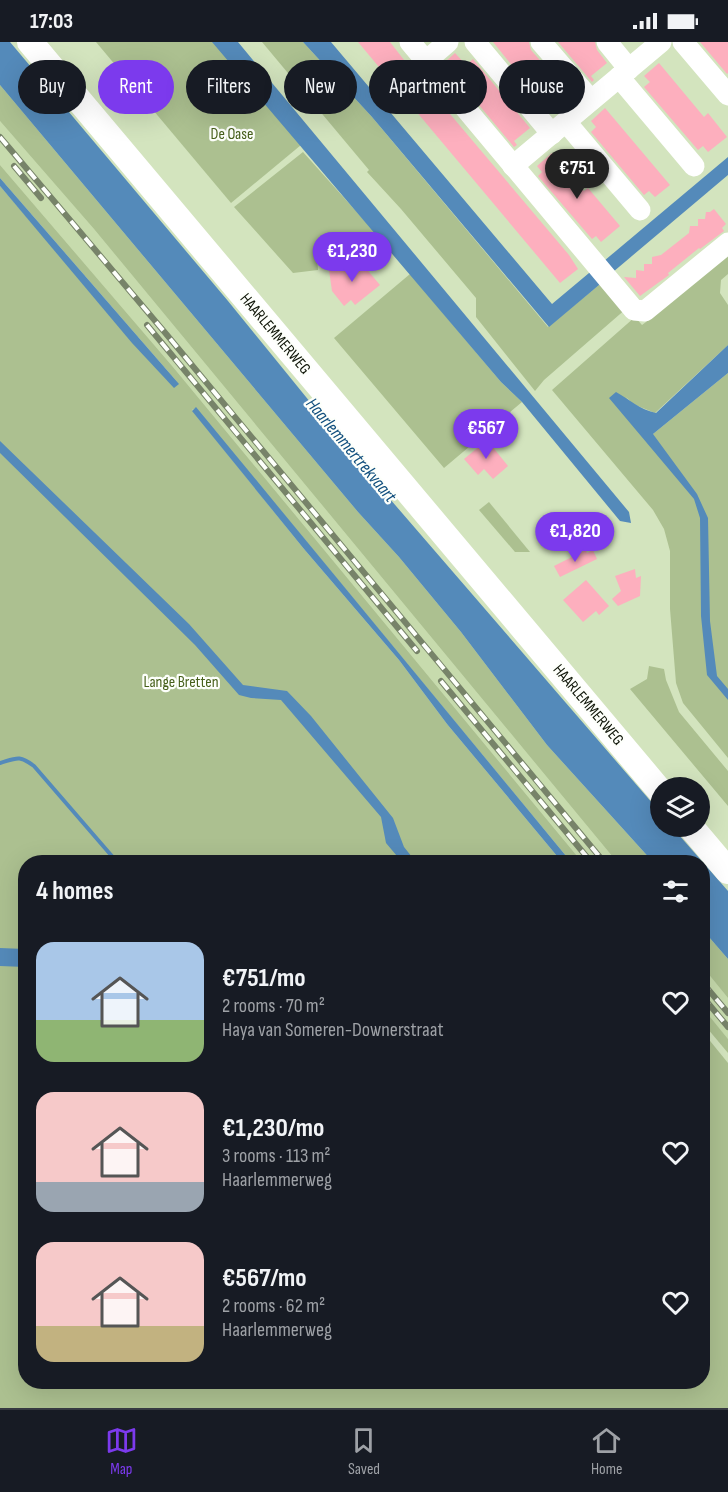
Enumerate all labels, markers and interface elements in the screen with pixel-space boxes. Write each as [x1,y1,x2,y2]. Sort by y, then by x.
text: 17:03 [30,8,73,35]
chip: Buy [18,60,86,114]
chip: Rent [98,60,174,114]
chip: Filters [186,60,272,114]
chip: New [284,60,357,114]
chip: Apartment [369,60,487,114]
chip: House [499,60,585,114]
park label: De Oase [211,125,253,144]
pin: €751 [541,149,613,200]
text: €751 [559,156,595,180]
pin: €1,230 [303,232,401,283]
text: €1,230 [327,239,377,263]
street label: HAARLEMMERWEG [236,290,314,378]
water label: Haarlemmertrekvaart [301,394,401,507]
pin: €567 [450,409,522,460]
text: €567 [467,416,505,440]
pin: €1,820 [526,512,624,563]
text: €1,820 [549,519,601,543]
street label: HAARLEMMERWEG [549,661,627,749]
park label: Lange Bretten [144,673,218,692]
map controls [650,777,710,837]
button: layers [650,777,710,837]
icon: filters [659,875,692,908]
text: 4 homes [36,876,113,907]
text: €751/mo [222,963,306,994]
icon: home [84,966,156,1038]
icon: heart [659,986,692,1019]
text: 2 rooms · 70 m² [222,994,325,1018]
text: Haya van Someren-Downerstraat [222,1018,444,1042]
text: €1,230/mo [222,1113,324,1144]
icon: home [84,1116,156,1188]
icon: heart [659,1136,692,1169]
text: 3 rooms · 113 m² [222,1144,331,1168]
text: Haarlemmerweg [222,1168,332,1192]
text: €567/mo [222,1263,307,1294]
icon: home [84,1266,156,1338]
icon: heart [659,1286,692,1319]
text: 2 rooms · 62 m² [222,1294,325,1318]
text: Haarlemmerweg [222,1318,332,1342]
tab: Map [105,1424,138,1479]
tab: Saved [347,1424,380,1479]
tab: Home [590,1424,623,1479]

